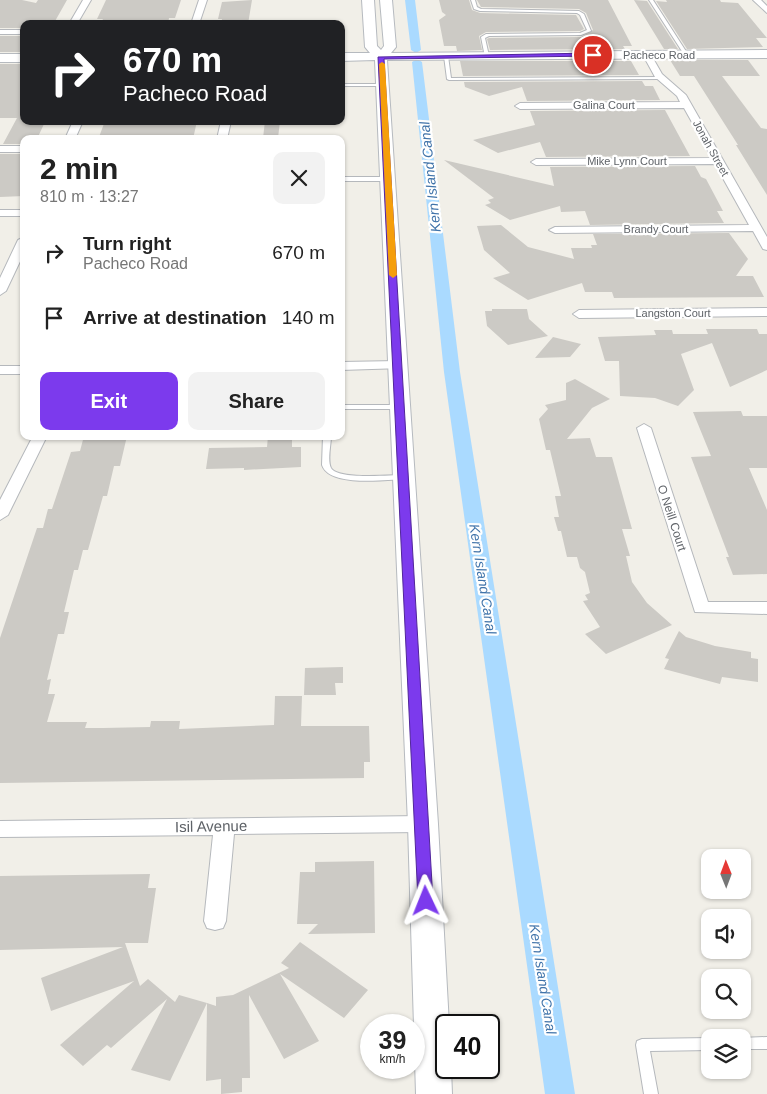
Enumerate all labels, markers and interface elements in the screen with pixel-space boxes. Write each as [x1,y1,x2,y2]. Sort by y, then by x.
pin [572,34,614,76]
icon: right [40,40,105,105]
text: 670 m [123,40,222,79]
icon: arrive [579,41,607,69]
street label: Pacheco Road [623,49,695,61]
text: Pacheco Road [123,81,267,106]
street label: Galina Court [573,99,635,111]
street label: Jonah Street [691,118,731,178]
water label: Kern Island Canal [416,120,444,233]
text: 2 min [40,152,118,185]
button: close [273,152,325,204]
street label: Mike Lynn Court [587,155,667,167]
text: 810 m · 13:27 [40,188,139,205]
street label: Brandy Court [624,223,688,235]
text: Turn right [83,233,171,254]
icon: right [40,239,68,267]
text: 670 m [272,242,325,263]
text: Pacheco Road [83,255,188,272]
icon: arrive [40,304,68,332]
text: Arrive at destination [83,307,267,328]
text: 140 m [282,307,335,328]
street label: Langston Court [635,307,711,319]
button: Exit [40,372,178,430]
button: Share [188,372,325,430]
street label: O Neill Court [655,483,689,553]
water label: Kern Island Canal [466,523,500,636]
street label: Isil Avenue [175,817,247,835]
north arrow [701,849,751,899]
map controls [701,849,751,1079]
position arrow [399,874,451,926]
button: sound [701,909,751,959]
water label: Kern Island Canal [526,923,560,1036]
button: search [701,969,751,1019]
speed limit sign: 40 [435,1014,500,1079]
text: 39 [379,1026,406,1054]
button: layers [701,1029,751,1079]
text: km/h [379,1052,406,1066]

